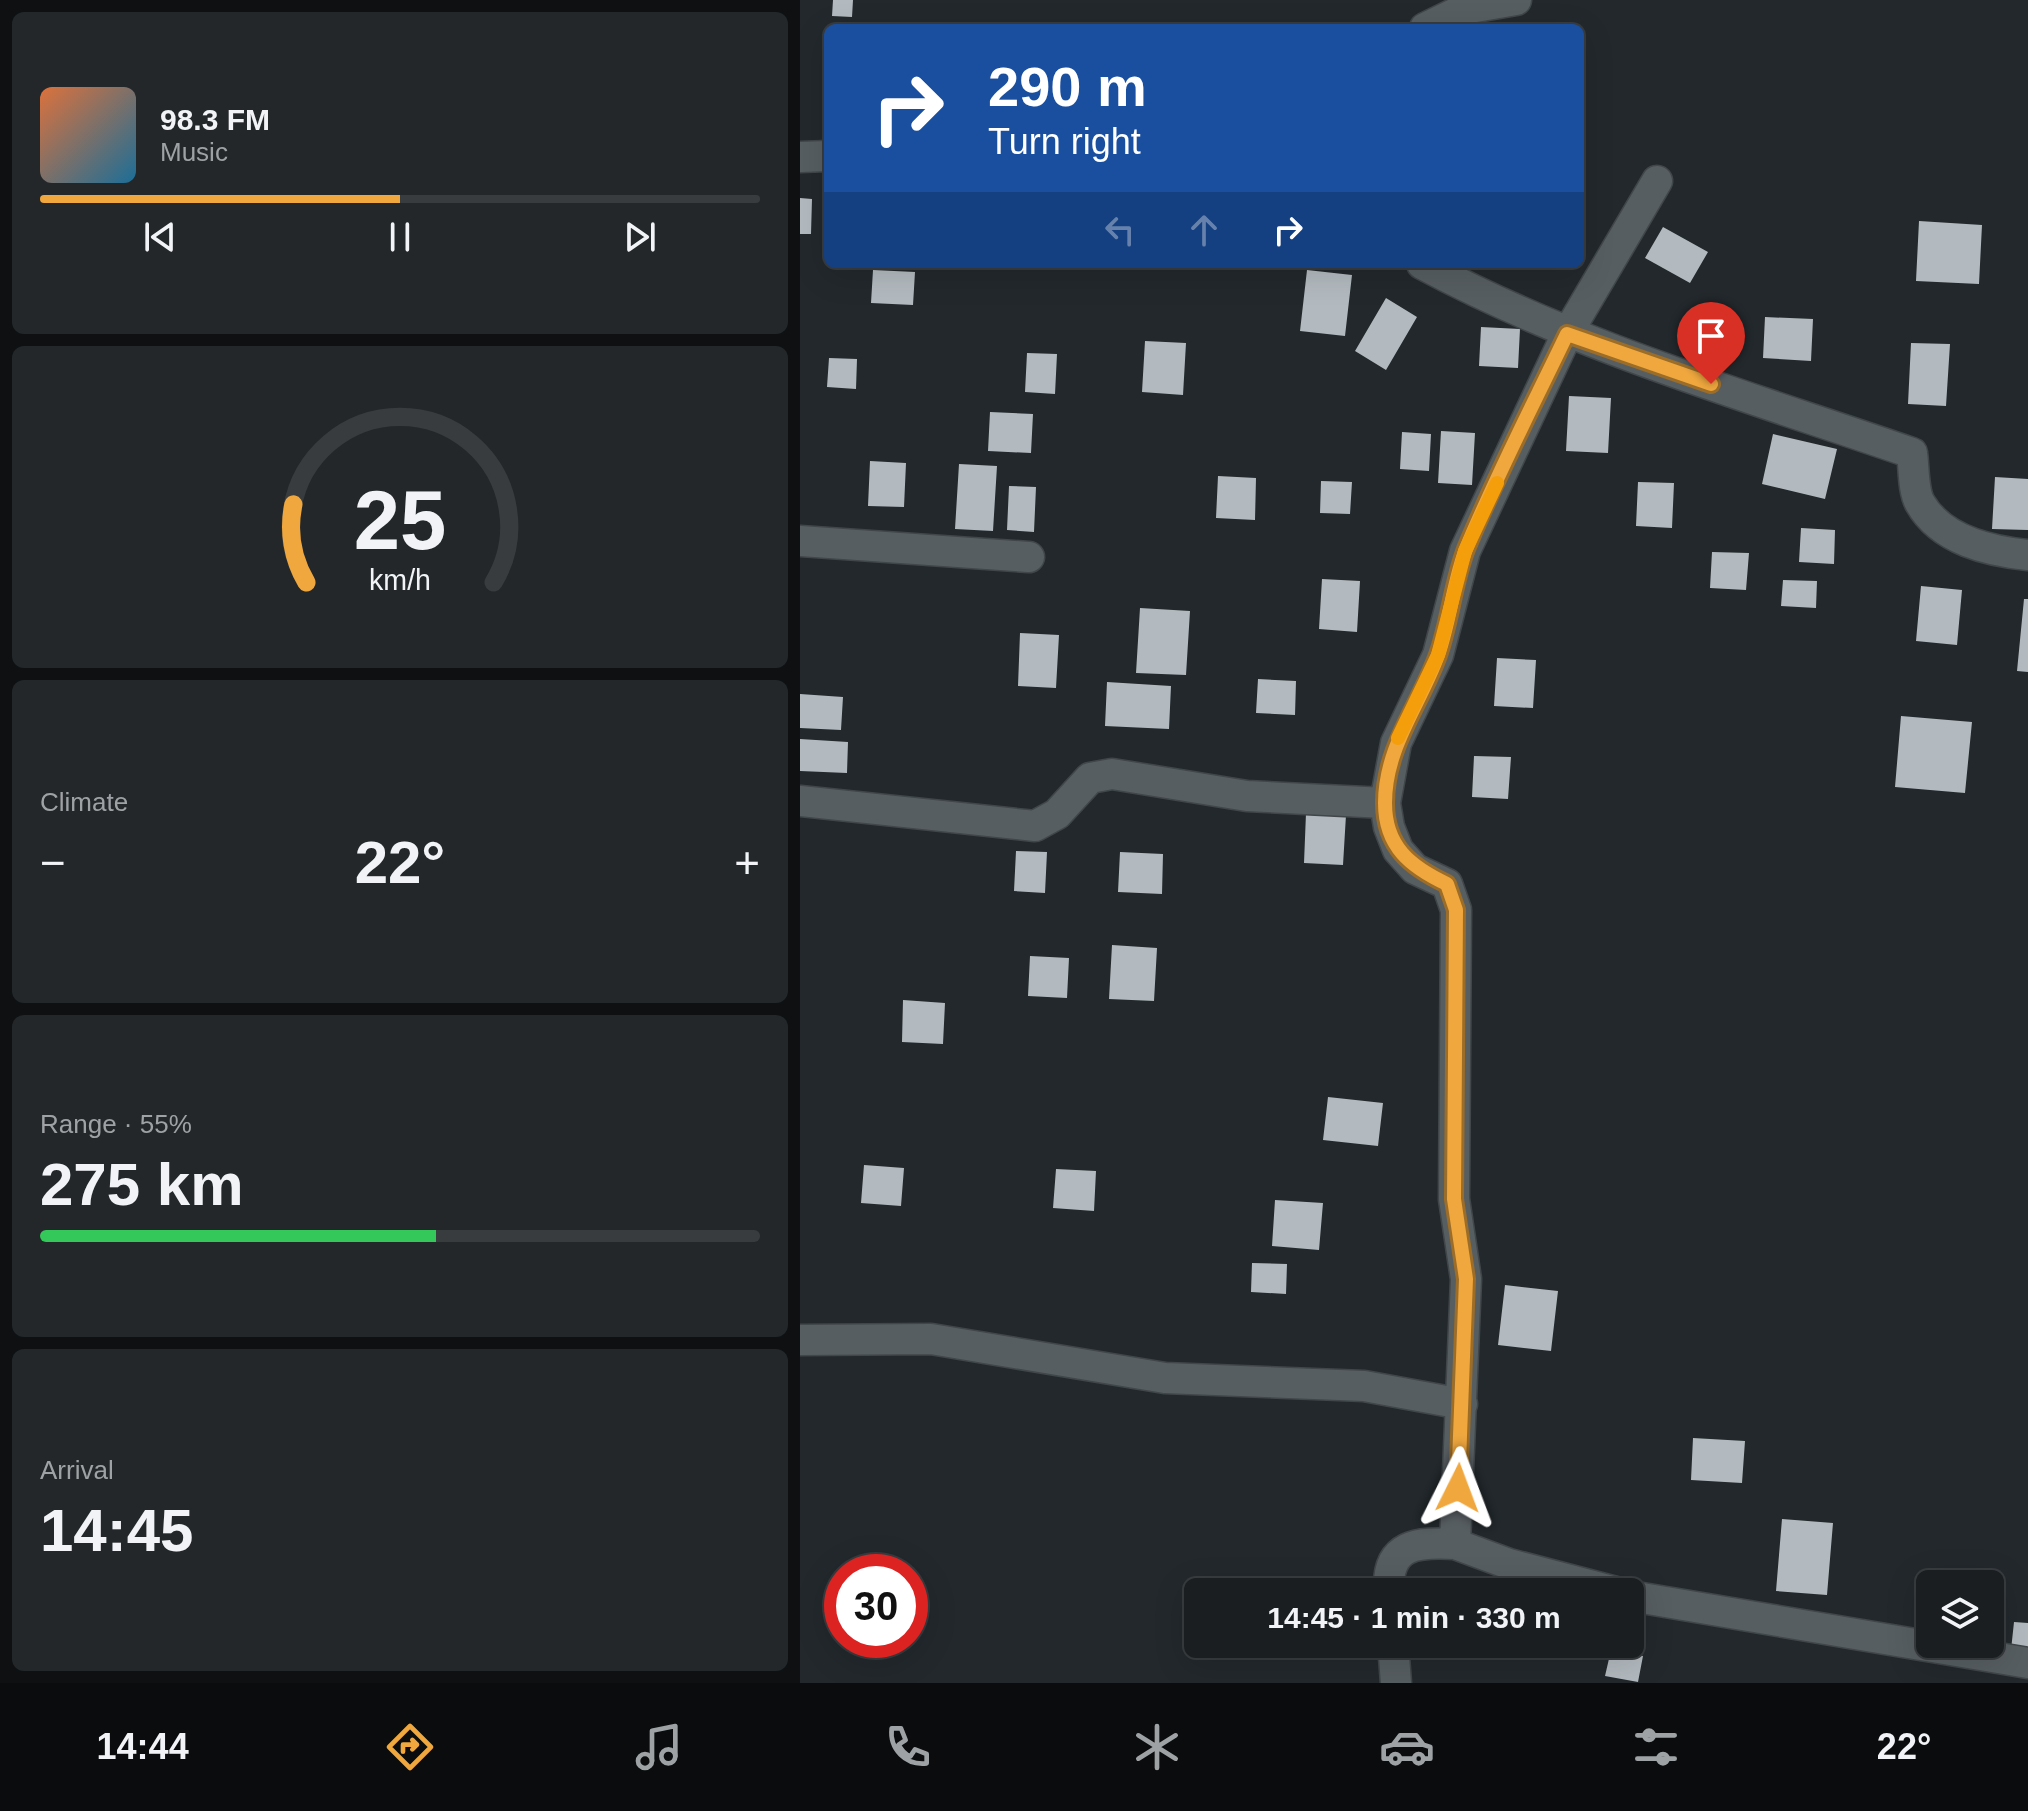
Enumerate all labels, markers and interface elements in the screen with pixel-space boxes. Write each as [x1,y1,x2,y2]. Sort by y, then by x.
text: 290 m [988,55,1147,118]
icon: right [856,56,960,160]
text: 98.3 FM [160,103,270,136]
text: Turn right [988,121,1141,162]
text: Music [160,137,228,167]
icon: left [1098,208,1142,252]
icon: ahead [1182,208,1226,252]
icon: right [1266,208,1310,252]
icon: previous [138,215,182,259]
icon: pause [378,215,422,259]
icon: next [618,215,662,259]
pin [1677,302,1745,384]
icon: arrive [1689,314,1733,358]
text: 25 [354,474,446,567]
text: km/h [369,564,431,596]
text: Climate [40,787,128,817]
text: 22° [355,829,445,896]
text: − [40,838,66,887]
text: + [734,838,760,887]
text: Range · 55% [40,1109,192,1139]
text: 275 km [40,1151,244,1218]
position arrow [1416,1446,1500,1530]
text: Arrival [40,1455,114,1485]
text: 14:45 [40,1497,193,1564]
speed limit sign: 30 [824,1554,928,1658]
map controls [1916,1570,2004,1658]
button: layers [1916,1570,2004,1658]
text: 14:45 · 1 min · 330 m [1267,1601,1561,1634]
icon: directions [382,1719,438,1775]
icon: music [631,1719,687,1775]
icon: phone [880,1719,936,1775]
icon: climate [1129,1719,1185,1775]
icon: car [1379,1719,1435,1775]
icon: filters [1628,1719,1684,1775]
text: 14:44 [97,1726,189,1767]
text: 22° [1877,1726,1931,1767]

